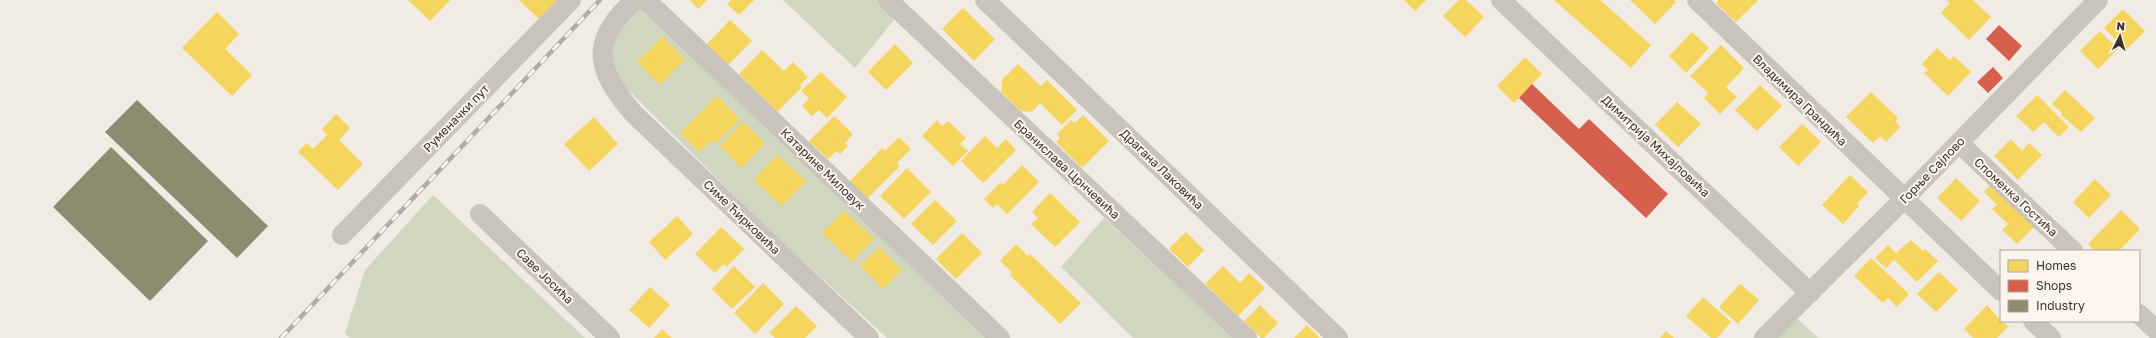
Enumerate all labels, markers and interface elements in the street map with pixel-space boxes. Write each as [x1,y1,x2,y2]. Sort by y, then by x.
north arrow [2100,16,2140,56]
text: N [2116,19,2126,32]
street label: Владимира Грандића [1750,51,1850,149]
street label: Руменачки пут [420,81,492,155]
street label: Димитрија Михајловића [1599,92,1713,200]
street label: Бранислава Црнчевића [1011,116,1123,222]
street label: Катарине Миловук [778,125,868,213]
street label: Драгана Лаковића [1117,126,1207,212]
street label: Горње Сајлово [1896,134,1968,206]
street label: Споменка Гостића [1971,154,2061,240]
street label: Симе Ћирковића [700,177,784,257]
street label: Саве Јосића [513,245,577,307]
legend [2000,250,2140,322]
text: Homes [2036,258,2076,273]
text: Shops [2036,278,2072,293]
text: Industry [2036,298,2085,313]

